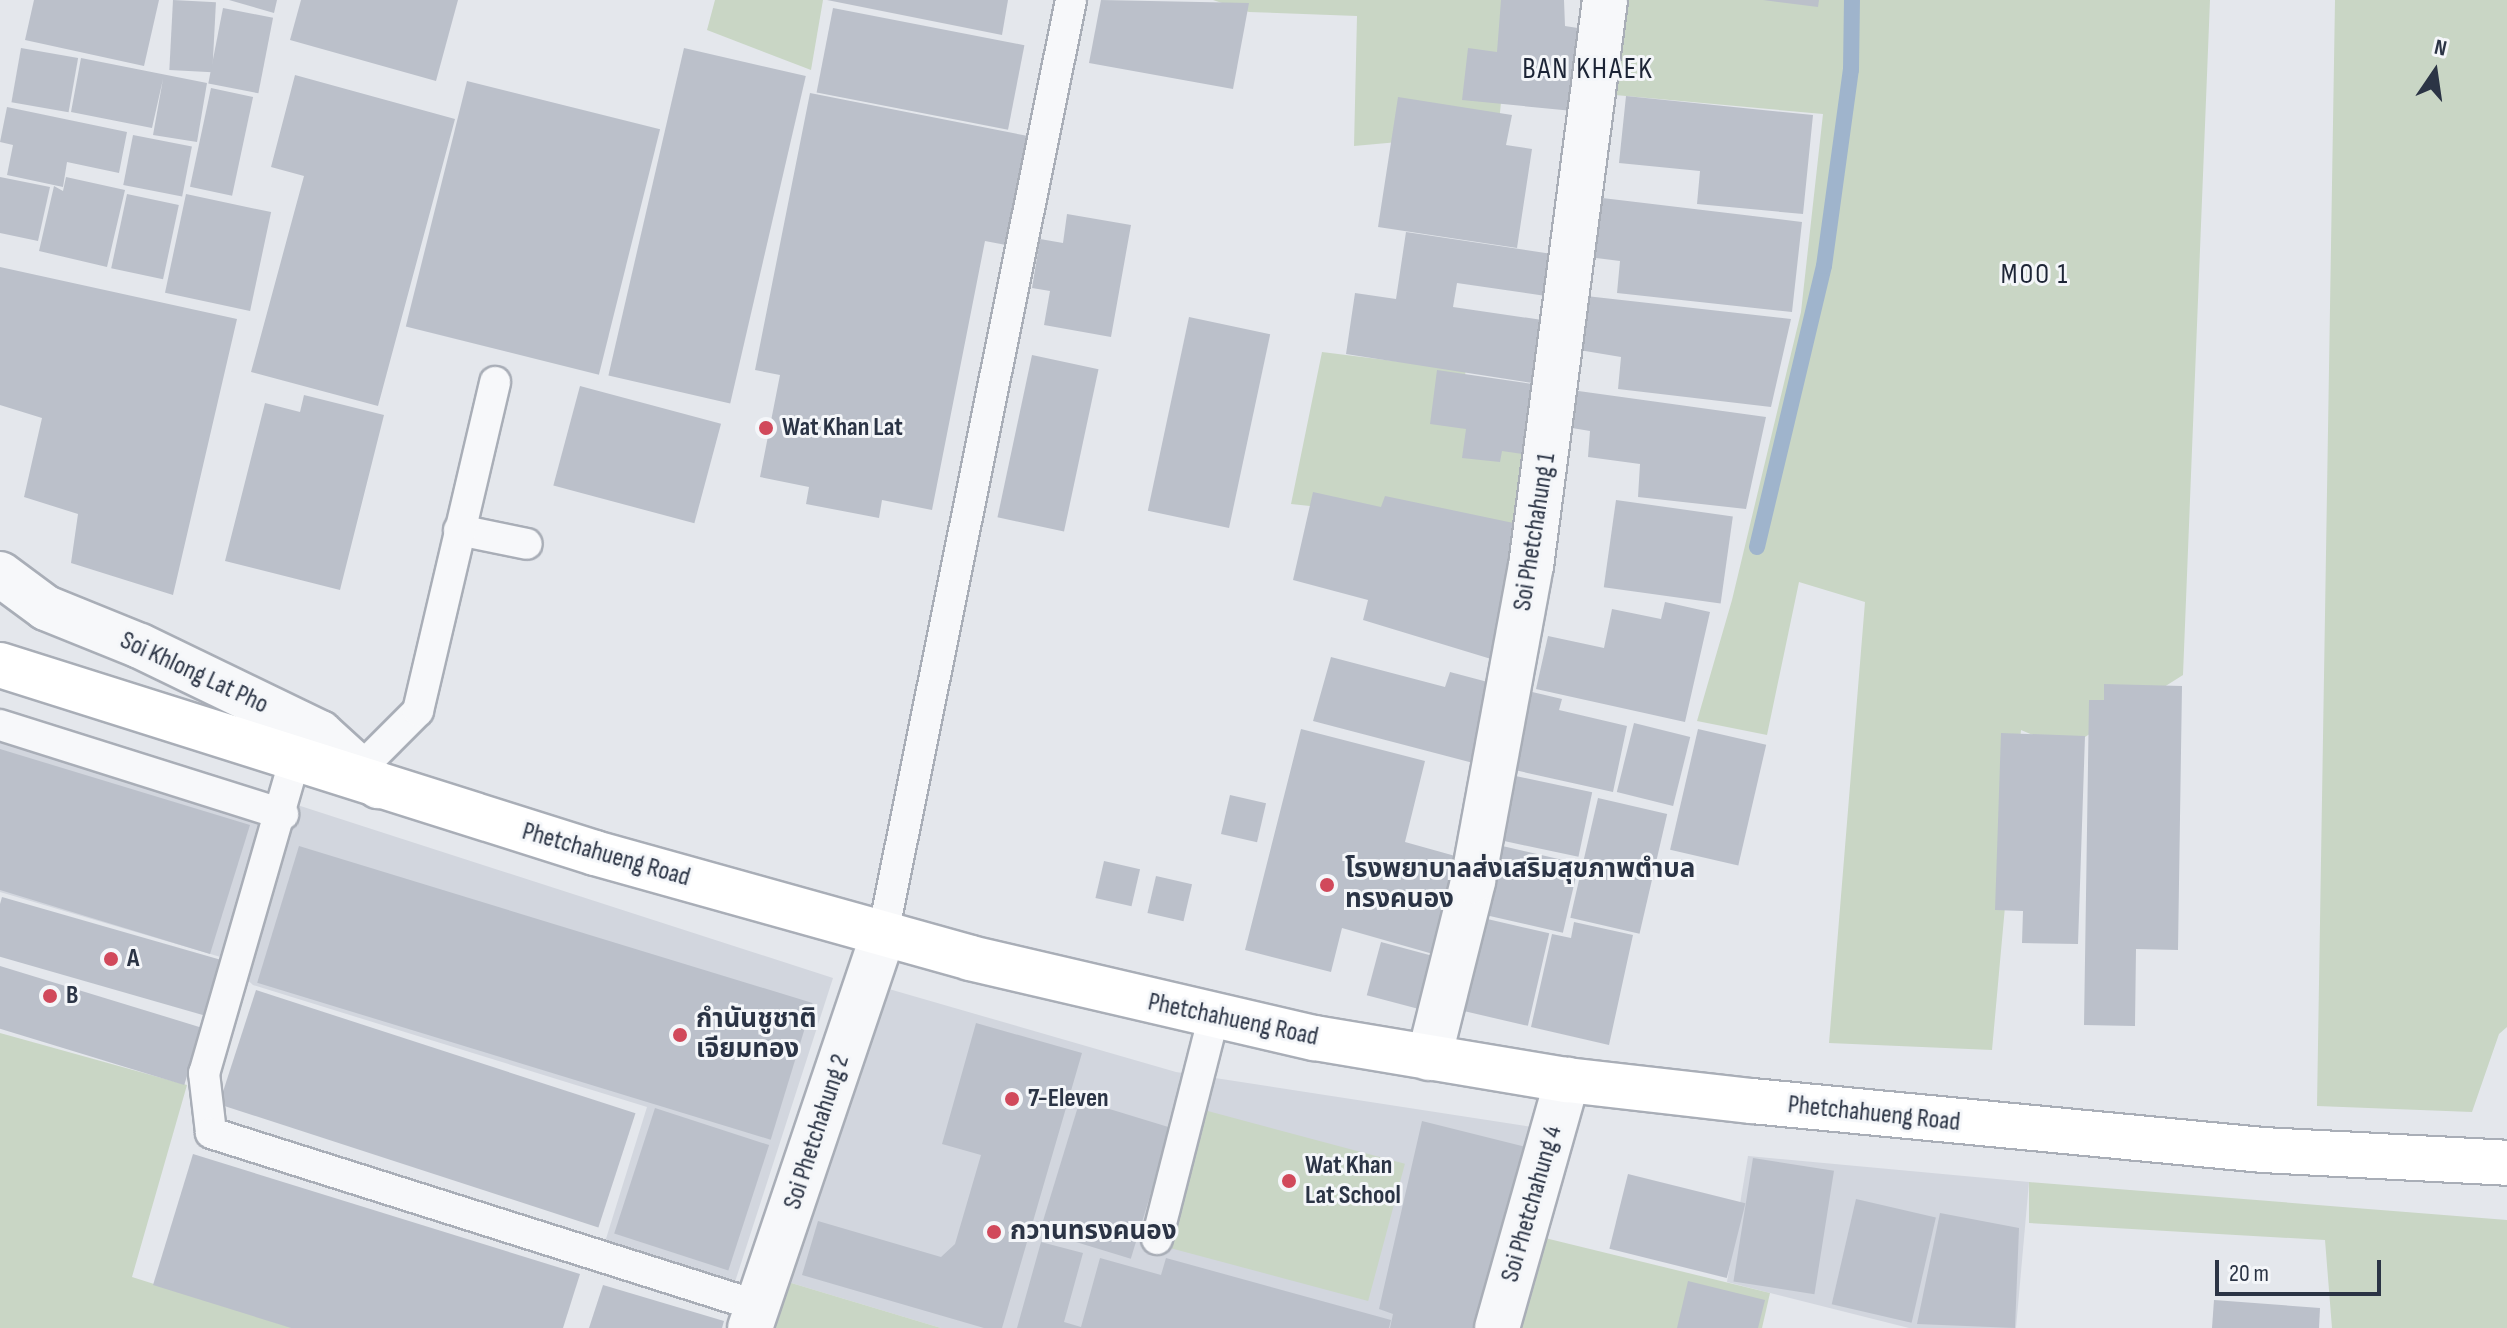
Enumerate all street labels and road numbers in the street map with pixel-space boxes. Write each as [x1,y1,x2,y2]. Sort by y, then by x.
street label: Soi Phetchahung 1 [1507,451,1563,613]
street label: Soi Khlong Lat Pho [115,625,273,721]
street label: Phetchahueng Road [518,816,694,894]
street label: Phetchahueng Road [1145,987,1321,1053]
street label: Soi Phetchahung 2 [777,1051,857,1213]
street label: Phetchahueng Road [1786,1089,1962,1139]
street label: Soi Phetchahung 4 [1495,1122,1569,1286]

